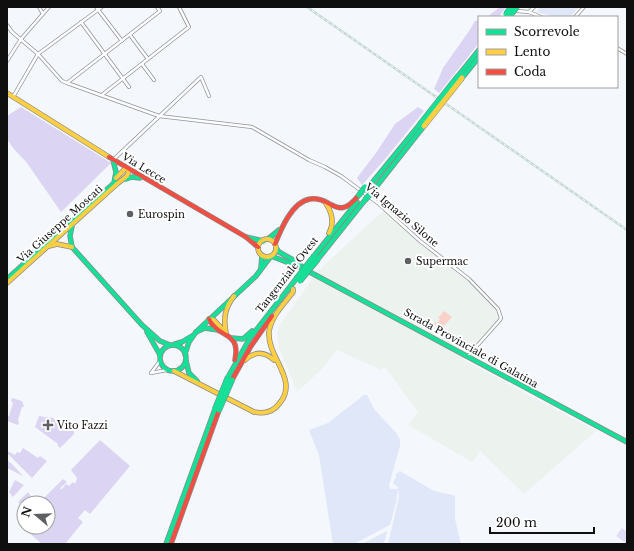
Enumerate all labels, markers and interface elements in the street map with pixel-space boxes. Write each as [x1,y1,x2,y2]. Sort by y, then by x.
legend [478,16,618,88]
text: Scorrevole [514,24,580,39]
text: Lento [514,44,550,59]
text: Coda [514,64,547,79]
street label: Via Lecce [119,149,169,186]
street label: Via Ignazio Silone [362,180,442,250]
street label: Via Giuseppe Moscati [14,182,106,266]
place label: Eurospin [138,208,185,221]
marker: Eurospin [125,209,135,219]
street label: Tangenziale Ovest [253,234,321,316]
place label: Supermac [416,255,469,268]
marker: Supermac [403,256,413,266]
street label: Strada Provinciale di Galatina [402,306,541,391]
marker: Vito Fazzi [42,419,54,431]
place label: Vito Fazzi [56,419,108,432]
north arrow [16,495,56,535]
text: N [18,504,35,519]
scale bar [490,509,594,535]
text: 200 m [496,515,537,530]

